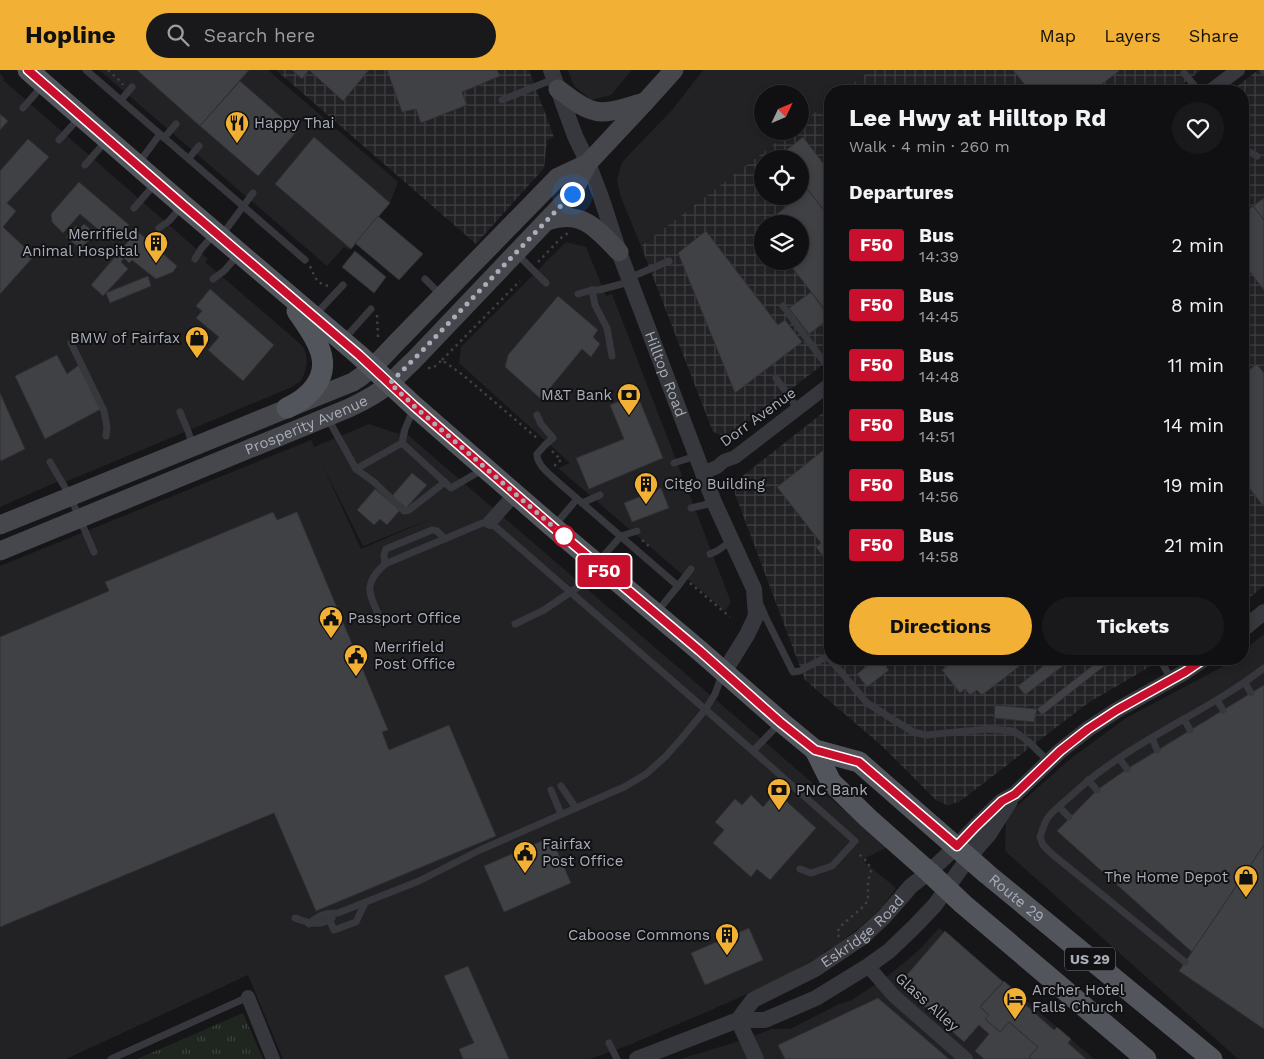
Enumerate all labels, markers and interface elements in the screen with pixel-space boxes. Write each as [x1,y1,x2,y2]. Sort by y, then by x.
search box [146,13,496,58]
text: Hopline [25,21,116,49]
icon: search [164,21,192,49]
text: Search here [204,24,315,47]
text: Map [1039,25,1076,46]
text: Layers [1104,25,1161,46]
text: Share [1189,25,1239,46]
north arrow [754,85,809,140]
map controls [754,85,809,270]
button: heart [1172,102,1224,154]
text: Lee Hwy at Hilltop Rd [849,104,1106,132]
restaurant icon: Happy Thai [224,110,250,144]
place label: Happy Thai [254,114,335,132]
text: Walk · 4 min · 260 m [849,137,1010,156]
button: locate [754,150,809,205]
text: Departures [849,181,954,204]
your location [560,182,585,207]
button: layers [754,215,809,270]
text: Bus [919,224,954,247]
place label: Merrifield Animal Hospital [22,225,138,260]
building icon: Merrifield Animal Hospital [143,230,169,264]
text: F50 [860,234,893,255]
text: 2 min [1172,234,1224,257]
text: 14:39 [919,247,959,266]
text: Bus [919,284,954,307]
text: F50 [860,294,893,315]
text: 8 min [1171,294,1224,317]
text: 14:45 [919,307,959,326]
shop icon: BMW of Fairfax [184,325,210,359]
place label: BMW of Fairfax [70,329,180,347]
street label: Hilltop Road [641,329,690,419]
text: Bus [919,344,954,367]
text: F50 [860,354,893,375]
text: 11 min [1168,354,1224,377]
text: 14:48 [919,367,959,386]
bank icon: M&T Bank [616,382,642,416]
street label: Dorr Avenue [717,383,799,451]
place label: M&T Bank [541,386,612,404]
street label: Prosperity Avenue [242,391,371,459]
text: Bus [919,404,954,427]
text: F50 [860,414,893,435]
text: 14 min [1164,414,1224,437]
text: 14:51 [919,427,955,446]
text: Bus [919,464,954,487]
building icon: Citgo Building [633,471,659,505]
text: F50 [860,474,893,495]
text: 19 min [1163,474,1224,497]
place label: Citgo Building [664,475,765,493]
text: 14:56 [919,487,959,506]
text: Bus [919,524,954,547]
unlabelled marker [553,525,575,547]
text: F50 [860,534,893,555]
text: 21 min [1164,534,1224,557]
text: 14:58 [919,547,959,566]
line badge: F50 [575,555,633,587]
text: F50 [587,560,621,581]
button: Directions [849,597,1032,655]
button: Tickets [1042,597,1224,655]
public building icon: Passport Office [318,605,344,639]
place label: Passport Office [348,609,461,627]
place label: Merrifield Post Office [374,638,455,673]
public building icon: Merrifield Post Office [343,643,369,677]
bank icon: PNC Bank [766,777,792,811]
place label: PNC Bank [796,781,868,799]
place label: Fairfax Post Office [542,835,623,870]
public building icon: Fairfax Post Office [512,840,538,874]
shop icon: The Home Depot [1233,864,1259,898]
place label: The Home Depot [1104,868,1229,886]
street label: Route 29 [985,870,1048,926]
street label: Eskridge Road [817,891,908,972]
building icon: Caboose Commons [714,922,740,956]
place label: Caboose Commons [568,926,710,944]
road number: US 29 [1065,948,1115,971]
street label: Glass Alley [891,969,963,1035]
place label: Archer Hotel Falls Church [1032,981,1125,1016]
hotel icon: Archer Hotel Falls Church [1002,986,1028,1020]

